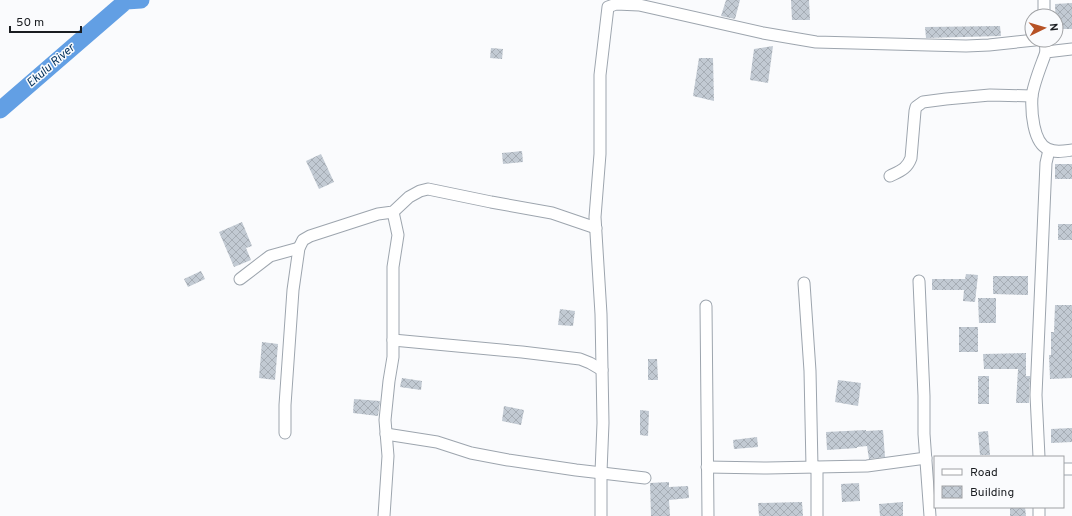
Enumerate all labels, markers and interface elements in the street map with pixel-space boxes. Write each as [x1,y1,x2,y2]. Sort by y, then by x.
scale bar [10,8,81,34]
north arrow [1024,8,1064,48]
text: 50 m [16,15,44,31]
text: N [1046,23,1060,32]
water label: Ekulu River [24,40,80,91]
legend [934,456,1064,508]
text: Road [970,465,998,481]
text: Building [970,485,1014,501]

